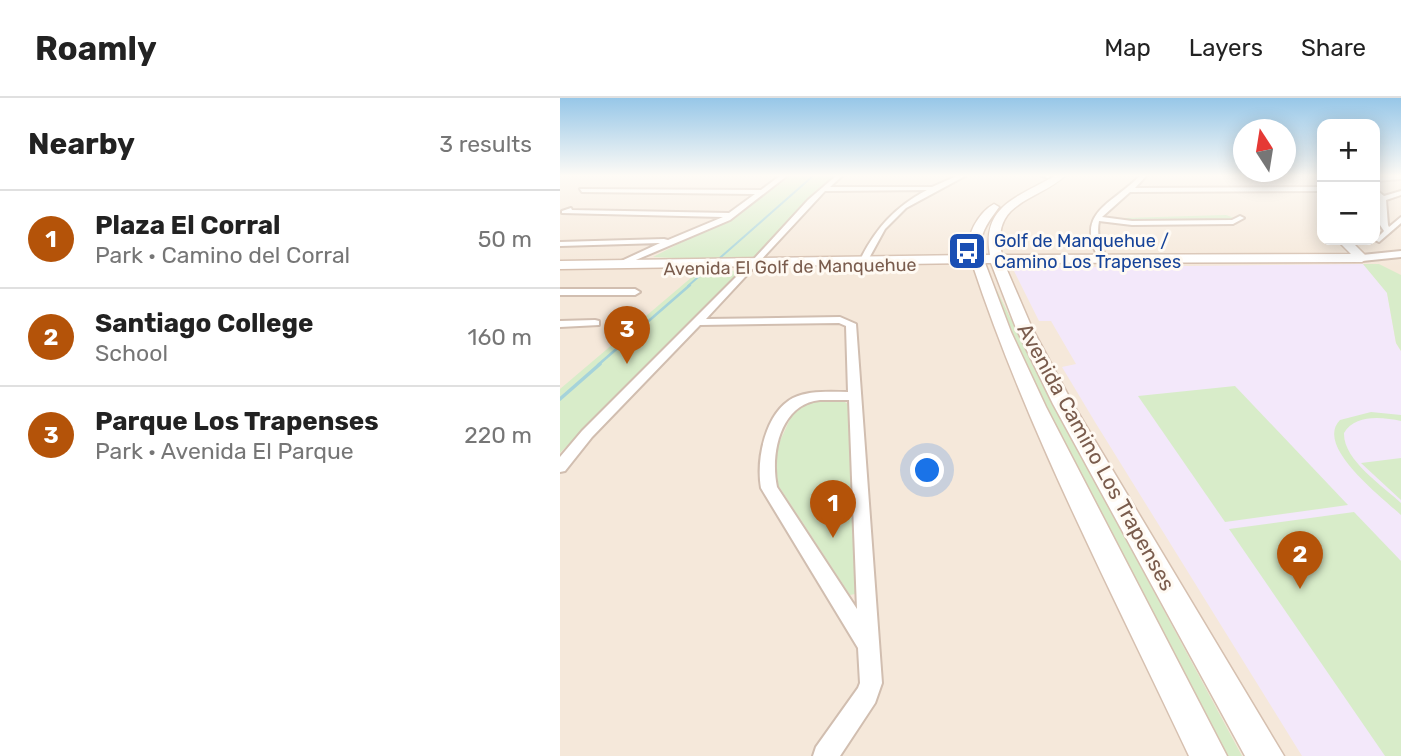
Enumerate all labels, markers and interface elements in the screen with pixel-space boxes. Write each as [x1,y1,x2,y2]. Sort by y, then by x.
text: Roamly [35,29,157,68]
text: Map [1104,34,1151,62]
text: Layers [1189,34,1263,62]
text: Share [1301,34,1366,62]
north arrow [1233,119,1296,182]
map controls [1317,119,1380,245]
button: + [1317,119,1380,182]
text: Nearby [28,126,135,162]
text: 3 results [439,130,532,158]
button: − [1317,182,1380,245]
text: Plaza El Corral [95,210,281,241]
text: 1 [45,225,57,253]
text: 50 m [478,225,532,253]
bus stop icon: Golf de Manquehue / Camino Los Trapenses [946,230,988,272]
place label: Golf de Manquehue / Camino Los Trapenses [994,230,1181,273]
text: Park · Camino del Corral [95,241,350,269]
street label: Avenida El Golf de Manquehue [663,254,917,280]
pin: 3 [604,306,650,364]
text: Santiago College [95,308,313,339]
street label: Avenida Camino Los Trapenses [1012,319,1181,595]
text: 2 [44,323,58,351]
text: 160 m [468,323,532,351]
text: School [95,339,168,367]
text: Parque Los Trapenses [95,406,379,437]
text: 3 [43,421,59,449]
text: 220 m [464,421,532,449]
text: Park · Avenida El Parque [95,437,354,465]
your location [910,453,944,487]
pin: 1 [810,480,856,538]
pin: 2 [1277,531,1323,589]

